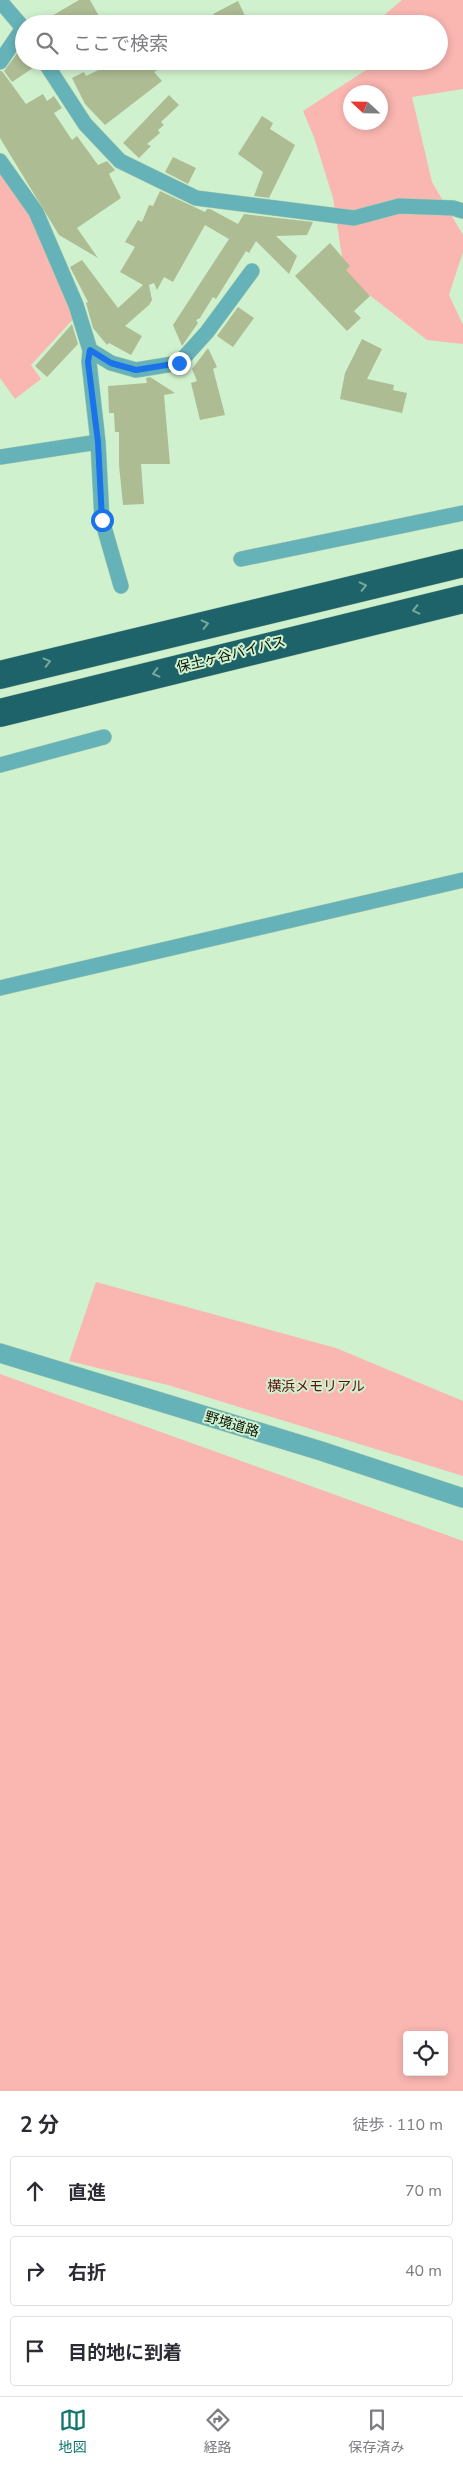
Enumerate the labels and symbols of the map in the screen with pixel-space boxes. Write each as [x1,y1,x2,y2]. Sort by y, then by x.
north arrow [343,85,388,130]
route end [168,352,191,375]
route start [91,509,114,532]
one-way arrow [359,581,368,592]
one-way arrow [411,604,420,615]
one-way arrow [201,619,210,630]
street label: 保土ヶ谷バイパス [175,632,288,677]
one-way arrow [43,657,51,668]
one-way arrow [151,667,160,678]
park label: 横浜メモリアル [267,1377,365,1396]
street label: 野境道路 [202,1407,261,1442]

